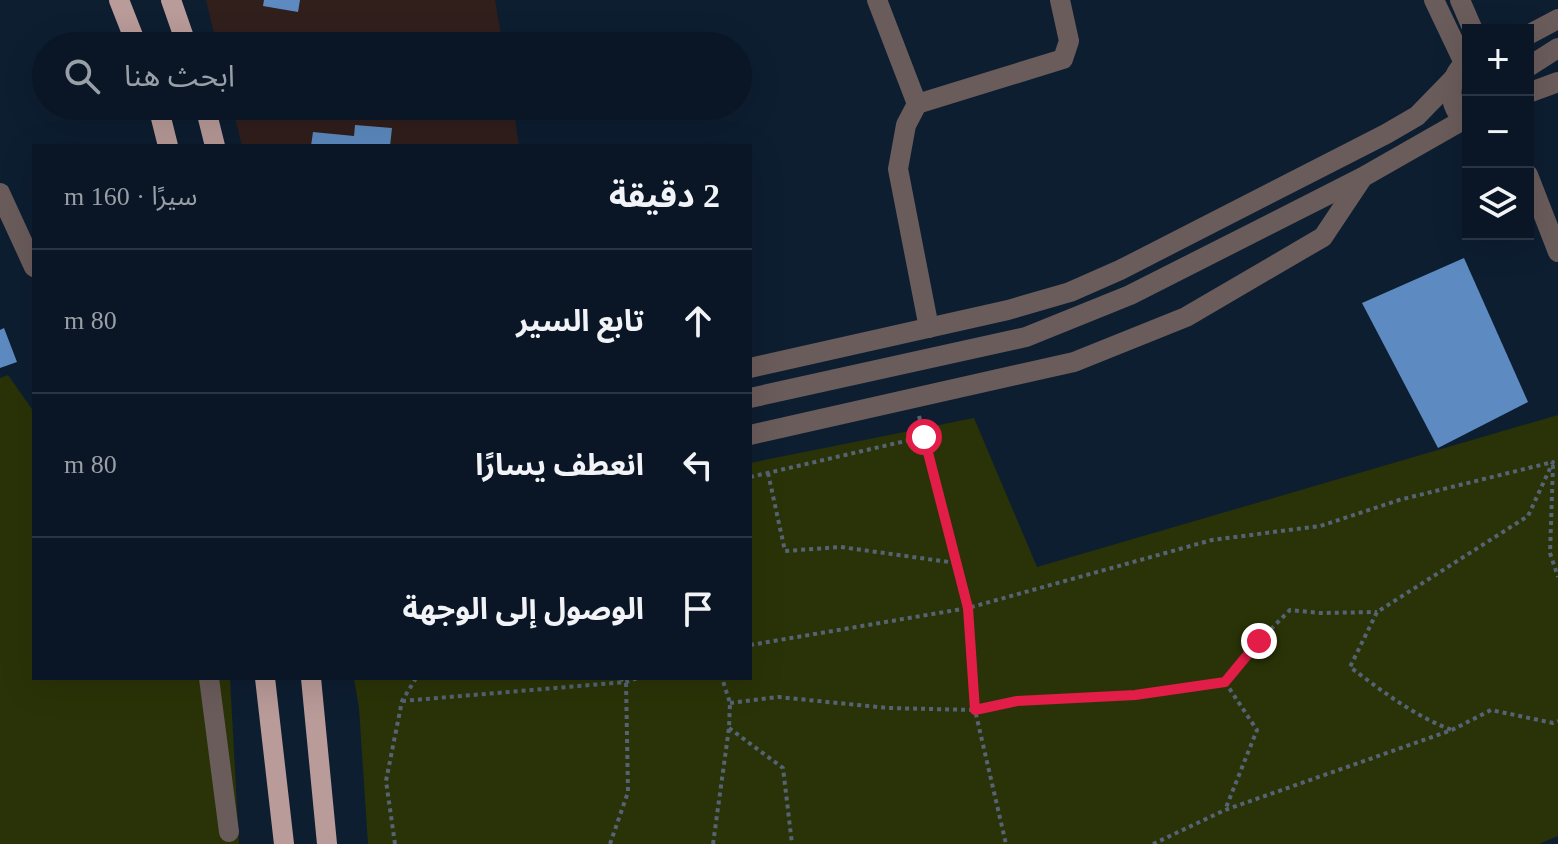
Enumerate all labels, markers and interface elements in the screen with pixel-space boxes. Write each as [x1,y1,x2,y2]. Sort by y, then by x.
map controls [1462,24,1534,240]
button: + [1462,24,1534,96]
search box [32,32,752,120]
icon: search [60,54,104,98]
text: ابحث هنا [124,59,235,92]
button: − [1462,96,1534,168]
button: layers [1462,168,1534,240]
text: 2 دقيقة [609,177,720,214]
text: سيرًا · 160 m [64,182,197,211]
icon: ahead [676,299,720,343]
text: تابع السير [516,304,644,337]
text: 80 m [64,306,117,335]
route start [906,419,942,455]
icon: left [676,443,720,487]
text: انعطف يسارًا [475,448,644,481]
text: 80 m [64,450,117,479]
icon: arrive [676,587,720,631]
text: الوصول إلى الوجهة [402,592,644,625]
route end [1241,623,1277,659]

